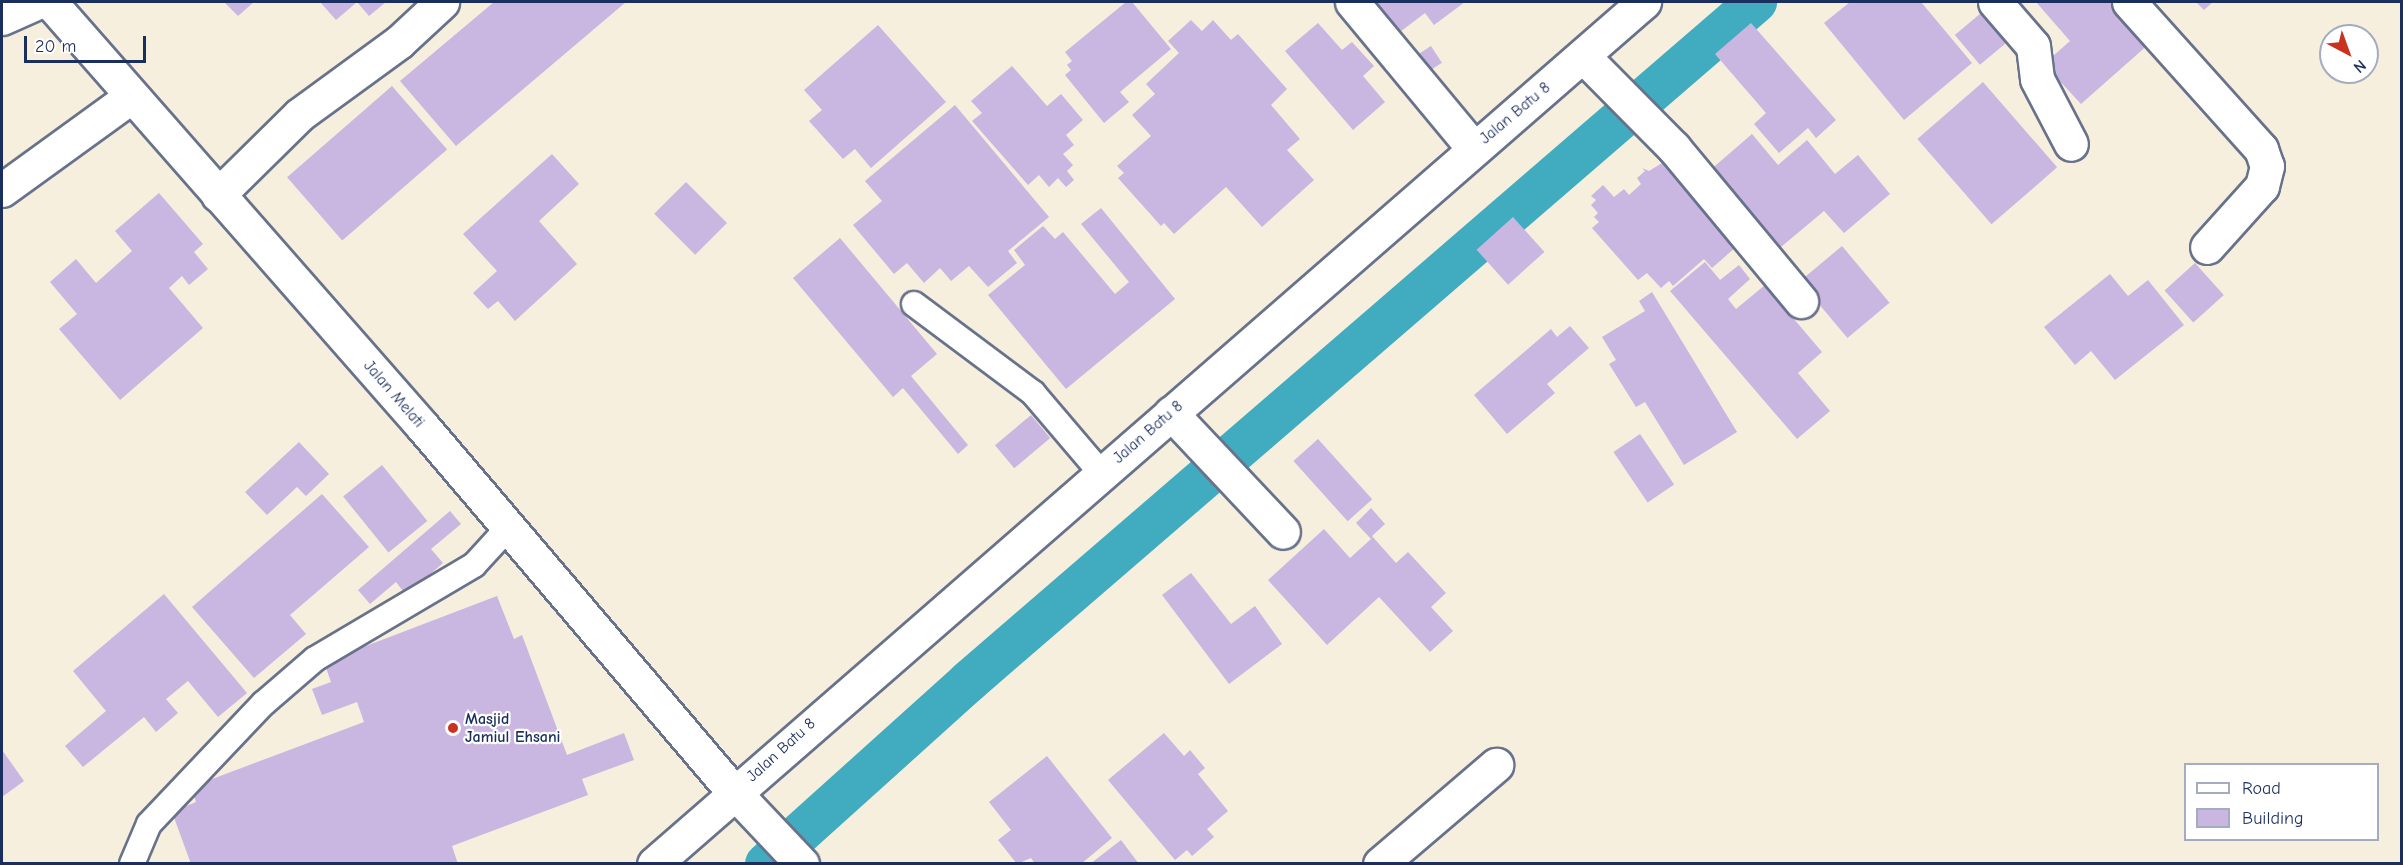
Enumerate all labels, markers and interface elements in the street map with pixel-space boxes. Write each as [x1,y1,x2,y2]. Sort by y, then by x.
scale bar [27,24,148,62]
north arrow [2319,24,2379,84]
text: 20 m [35,36,76,57]
text: N [2350,56,2369,76]
street label: Jalan Batu 8 [1476,78,1554,148]
street label: Jalan Melati [360,356,428,432]
street label: Jalan Batu 8 [1109,397,1187,467]
place label: Masjid Jamiul Ehsani [465,709,560,747]
street label: Jalan Batu 8 [743,714,819,786]
marker: Masjid Jamiul Ehsani [446,721,460,735]
legend [2184,763,2379,841]
text: Road [2242,778,2281,799]
text: Building [2242,808,2304,829]

